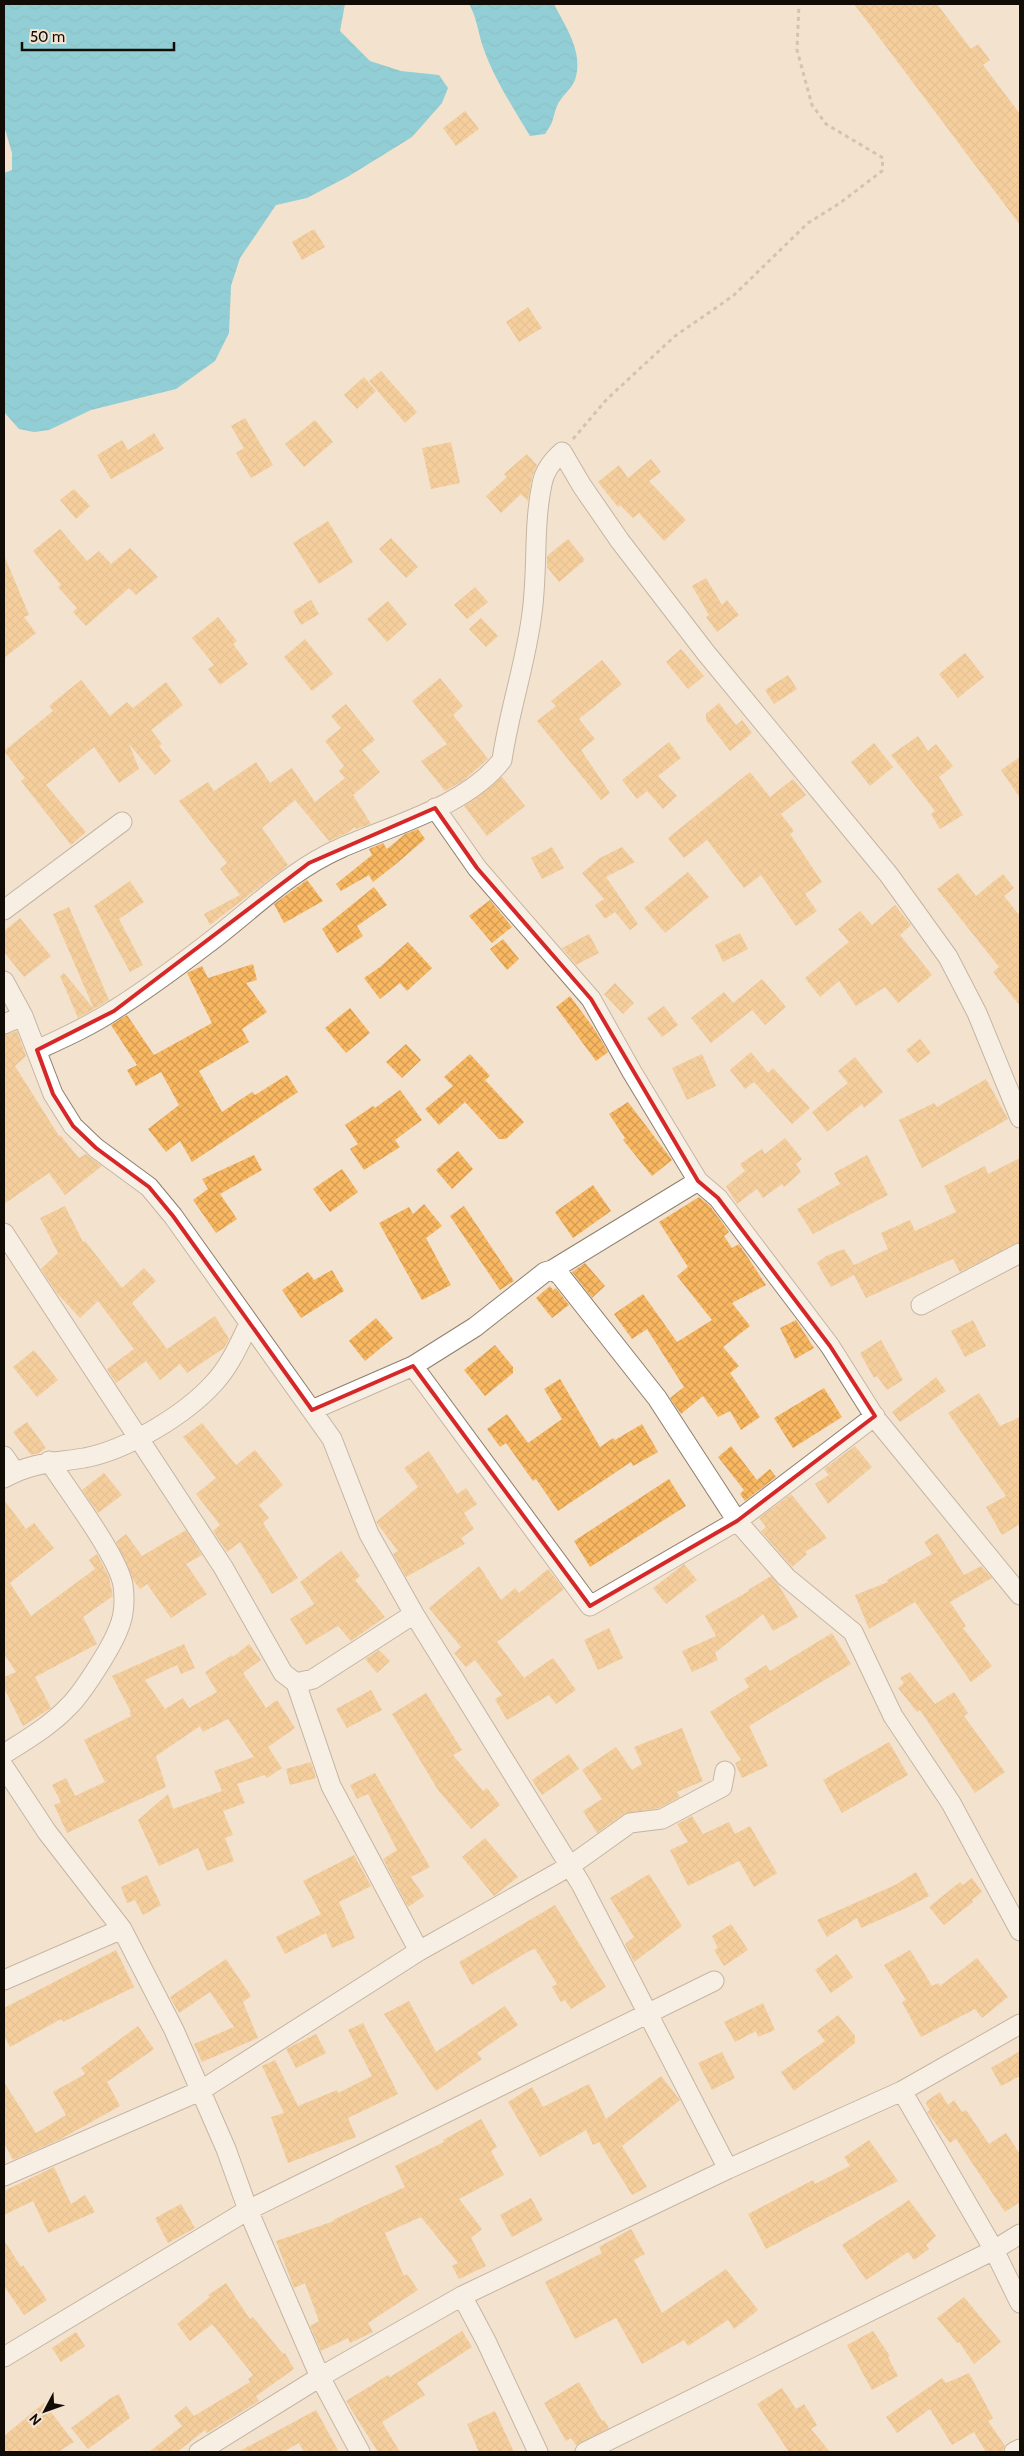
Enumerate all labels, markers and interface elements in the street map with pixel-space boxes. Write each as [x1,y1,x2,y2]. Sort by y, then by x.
scale bar [22,20,175,52]
text: 50 m [30,28,65,46]
north arrow [20,2386,70,2436]
text: N [25,2410,45,2429]

